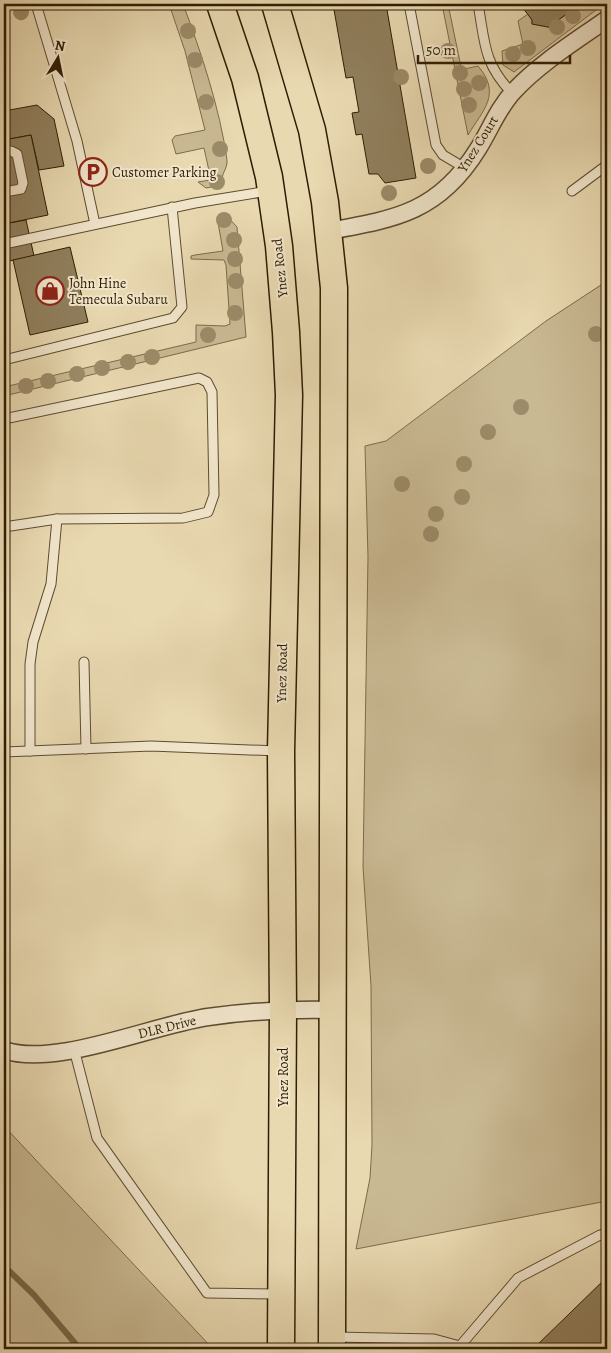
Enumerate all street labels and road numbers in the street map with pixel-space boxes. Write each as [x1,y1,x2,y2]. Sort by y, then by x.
street label: Ynez Court [453,112,503,177]
street label: Ynez Road [267,237,293,299]
street label: Ynez Road [272,643,292,704]
street label: DLR Drive [136,1011,198,1043]
street label: Ynez Road [274,1047,293,1108]

